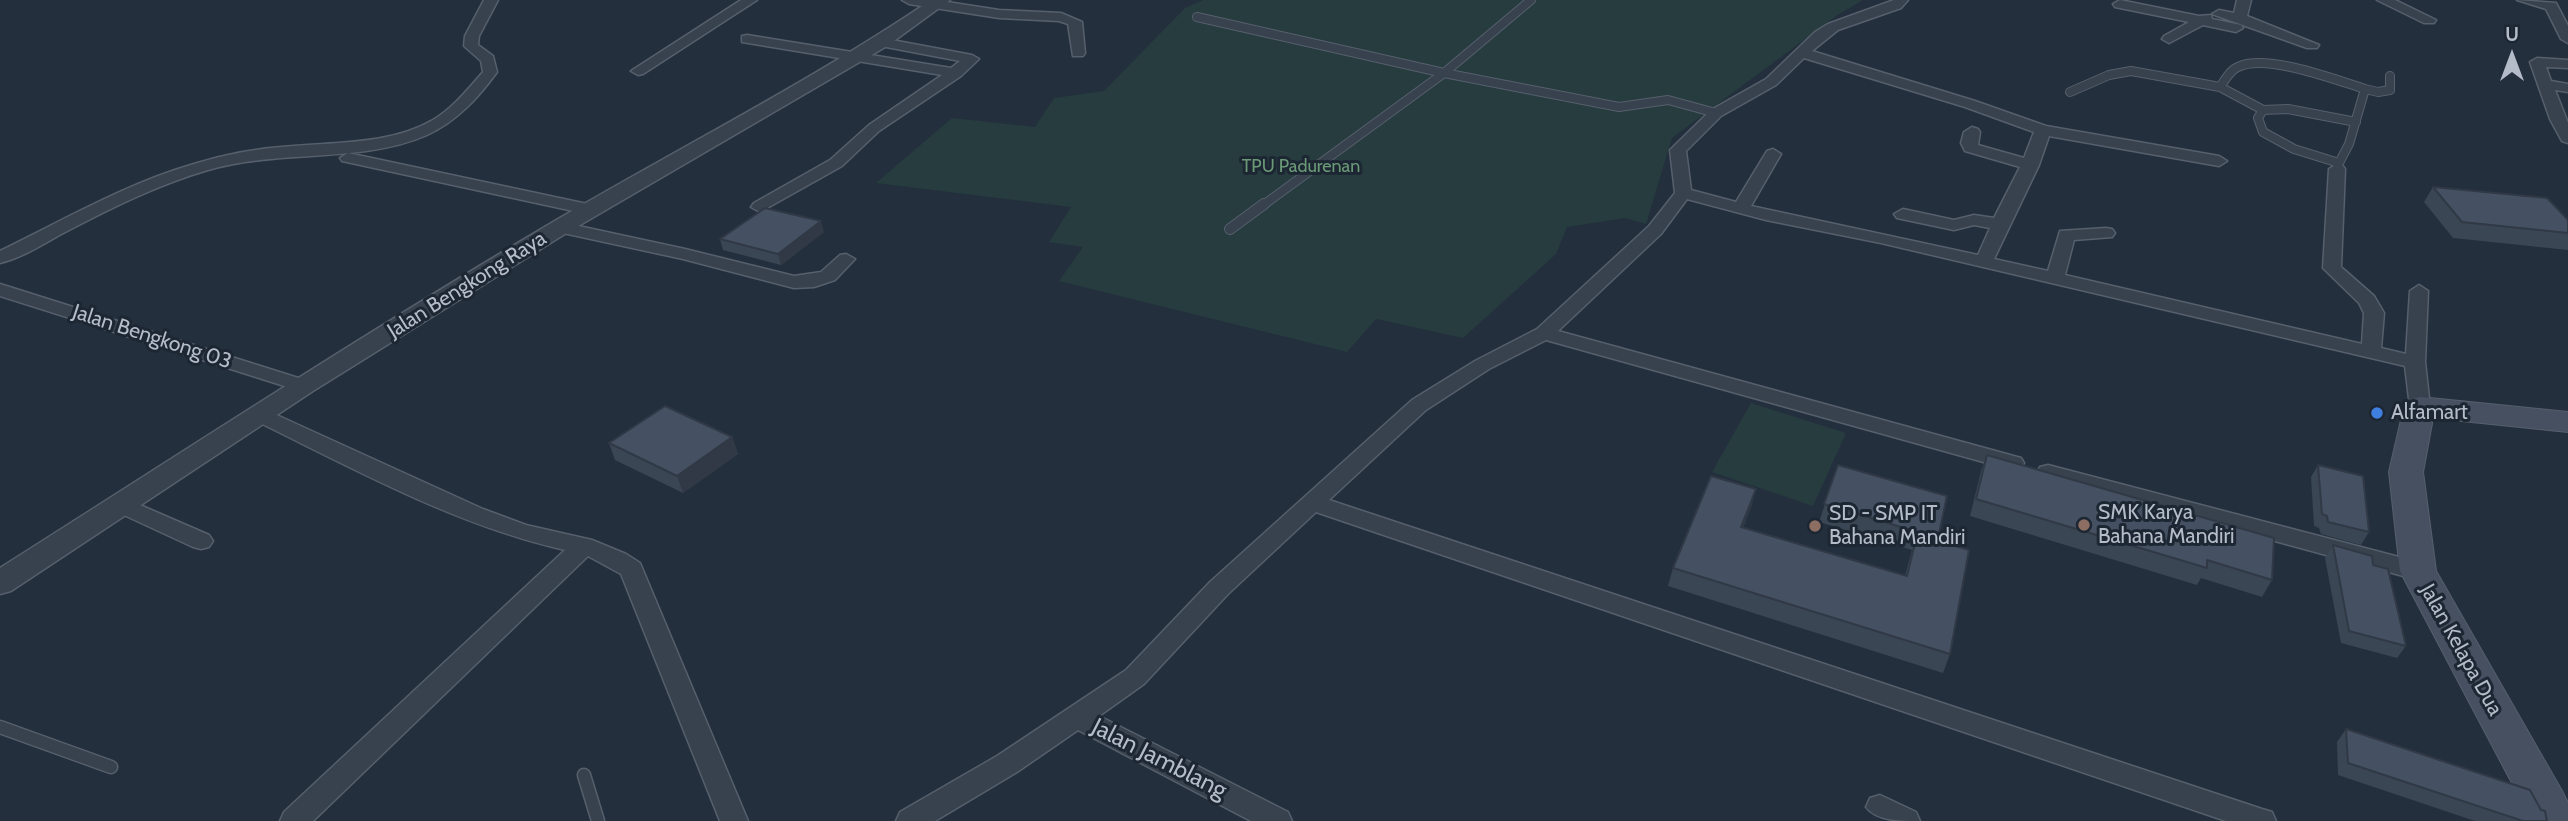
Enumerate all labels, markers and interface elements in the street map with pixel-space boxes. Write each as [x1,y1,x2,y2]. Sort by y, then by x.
north arrow [2477,21,2547,91]
text: U [2505,23,2519,46]
park label: TPU Padurenan [1242,156,1360,178]
street label: Jalan Bengkong Raya [383,226,551,344]
street label: Jalan Bengkong 03 [69,299,235,375]
place label: Alfamart [2391,400,2468,426]
marker: Alfamart [2369,405,2385,421]
place label: SMK Karya Bahana Mandiri [2098,500,2235,550]
place label: SD - SMP IT Bahana Mandiri [1829,501,1966,551]
marker: SMK Karya Bahana Mandiri [2076,517,2092,533]
marker: SD - SMP IT Bahana Mandiri [1807,518,1823,534]
street label: Jalan Kelapa Dua [2414,580,2508,720]
street label: Jalan Jamblang [1087,713,1231,805]

